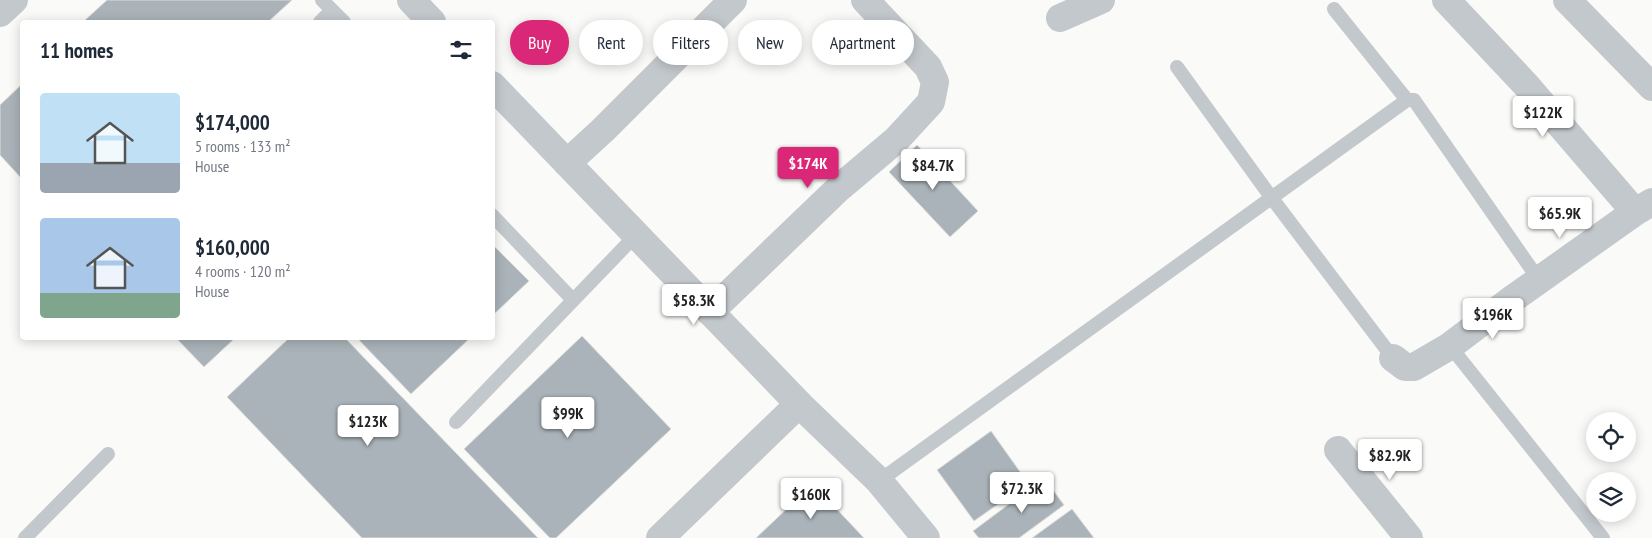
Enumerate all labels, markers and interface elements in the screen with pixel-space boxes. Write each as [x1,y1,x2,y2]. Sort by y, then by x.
chip: Buy [510,20,569,65]
chip: Rent [579,20,643,65]
chip: Filters [653,20,728,65]
chip: New [738,20,802,65]
chip: Apartment [812,20,914,65]
icon: filters [447,36,475,64]
text: 11 homes [40,37,113,64]
pin: $122K [1508,96,1578,138]
text: $122K [1524,102,1562,122]
text: $174,000 [195,109,270,136]
icon: home [80,113,140,173]
text: 5 rooms · 133 m² [195,136,291,156]
pin: $174K [773,146,843,189]
pin: $84.7K [892,148,974,191]
text: $174K [789,153,827,173]
text: $84.7K [912,155,954,175]
text: House [195,156,229,176]
pin: $65.9K [1519,196,1601,239]
text: $65.9K [1539,203,1581,223]
text: $160,000 [195,234,270,261]
icon: home [80,238,140,298]
text: 4 rooms · 120 m² [195,261,291,281]
text: House [195,281,229,301]
pin: $58.3K [653,284,735,326]
text: $58.3K [673,290,715,310]
pin: $196K [1458,298,1528,340]
text: $196K [1474,304,1512,324]
pin: $99K [538,396,598,439]
text: $99K [552,403,584,423]
pin: $123K [333,404,403,447]
text: $123K [349,411,387,431]
map controls [1586,412,1636,522]
button: locate [1586,412,1636,462]
pin: $82.9K [1349,438,1431,481]
text: $82.9K [1369,445,1411,465]
pin: $72.3K [981,472,1063,514]
button: layers [1586,472,1636,522]
pin: $160K [776,478,846,520]
text: $72.3K [1001,478,1043,498]
text: $160K [792,484,830,504]

